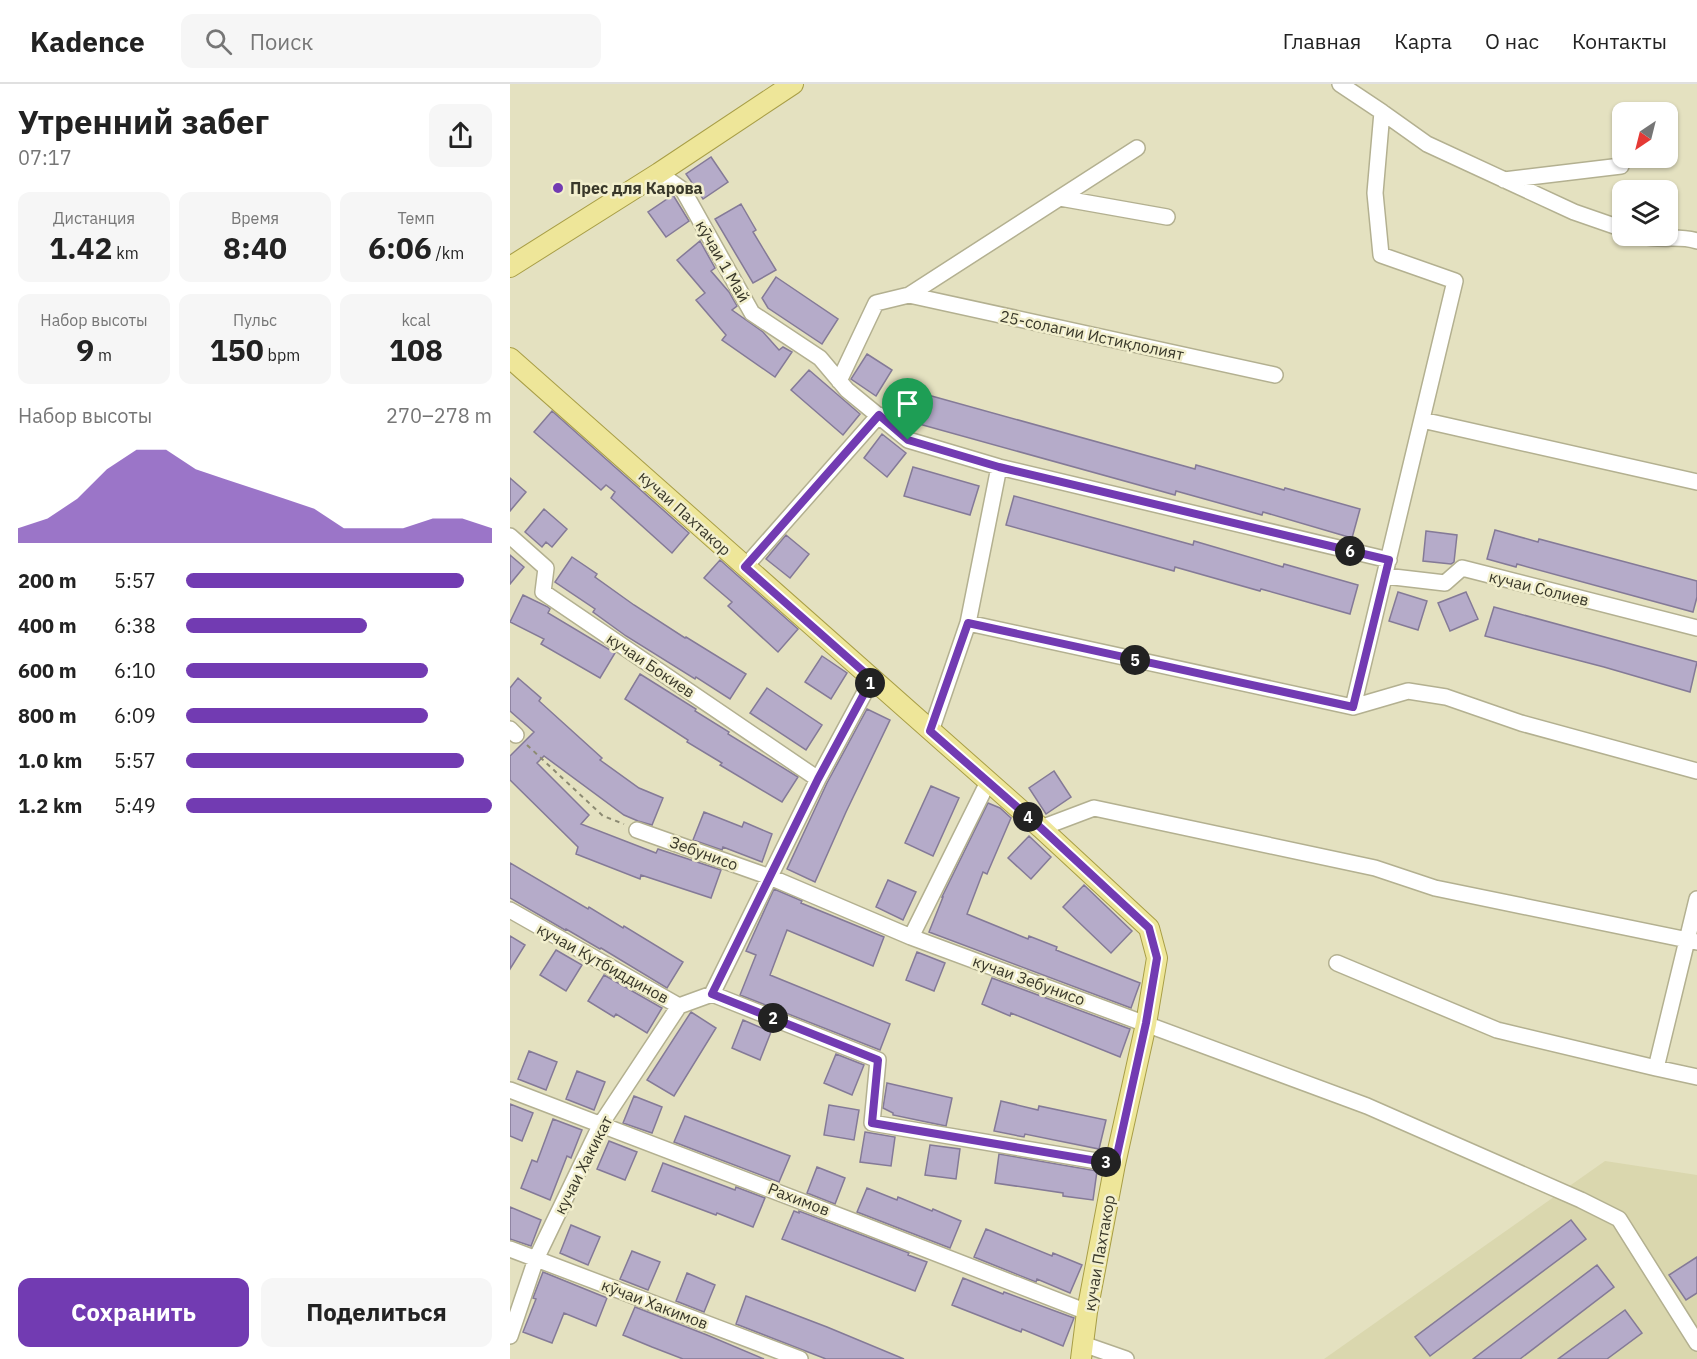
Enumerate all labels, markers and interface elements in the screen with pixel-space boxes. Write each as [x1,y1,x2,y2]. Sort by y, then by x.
search box [181,14,601,68]
text: Kadence [30,23,145,60]
icon: search [202,25,235,58]
text: Поиск [250,27,313,56]
text: Главная [1283,27,1361,55]
text: Карта [1394,27,1452,55]
text: О нас [1485,27,1539,55]
text: Контакты [1572,27,1667,55]
text: Утренний забег [18,100,269,143]
north arrow [1612,102,1678,168]
map controls [1612,102,1678,246]
button: share [429,104,492,167]
text: 07:17 [18,144,72,171]
place label: Прес для Карова [570,178,703,198]
button: layers [1612,180,1678,246]
marker: Прес для Карова [551,181,565,195]
text: Дистанция [53,208,135,228]
text: Время [231,208,279,228]
text: Темп [397,208,435,228]
street label: кӯчаи 1 Май [691,216,755,306]
text: 1.42 [49,228,113,267]
text: 8:40 [223,228,287,267]
text: 6:06 [368,228,432,267]
text: km [113,243,139,263]
text: /km [432,243,464,263]
street label: 25-солагии Истиқлолият [998,306,1186,364]
text: Набор высоты [40,310,148,330]
text: Пульс [233,310,277,330]
text: kcal [401,310,431,330]
text: 9 [76,330,94,369]
text: 150 [210,330,264,369]
text: 108 [389,330,443,369]
text: m [94,345,112,365]
text: bpm [264,345,300,365]
pin [882,378,933,440]
icon: arrive [891,387,924,420]
text: Набор высоты [18,402,152,429]
text: 270–278 m [386,402,492,429]
street label: кучаи Пахтакор [635,466,735,560]
pin: 6 [1335,536,1365,566]
text: 6 [1345,541,1355,561]
street label: кучаи Солиев [1487,566,1591,610]
text: 200 m [18,567,77,594]
text: 5:57 [114,567,156,594]
text: 400 m [18,612,77,639]
text: 6:38 [114,612,156,639]
street label: кучаи Бокиев [603,628,699,702]
pin: 5 [1120,645,1150,675]
text: 5 [1130,650,1140,670]
text: 600 m [18,657,77,684]
text: 6:10 [114,657,156,684]
pin: 1 [855,668,885,698]
text: 1 [865,673,875,693]
text: 800 m [18,702,77,729]
text: 6:09 [114,702,156,729]
text: 1.0 km [18,747,82,774]
text: 5:57 [114,747,156,774]
text: 1.2 km [18,792,82,819]
text: 5:49 [114,792,156,819]
pin: 4 [1013,802,1043,832]
text: 4 [1023,807,1033,827]
street label: Зебунисо [667,831,741,875]
street label: кучаи Кутбиддинов [534,918,672,1008]
street label: кучаи Зебунисо [970,950,1088,1010]
pin: 2 [758,1003,788,1033]
text: 2 [768,1008,778,1028]
street label: кучаи Хакикат [550,1112,617,1218]
pin: 3 [1091,1147,1121,1177]
text: 3 [1101,1152,1111,1172]
street label: Рахимов [765,1178,833,1220]
street label: кучаи Пахтакор [1079,1193,1119,1313]
street label: кӯчаи Хакимов [599,1274,711,1334]
button: Сохранить [18,1278,249,1347]
button: Поделиться [261,1278,492,1347]

